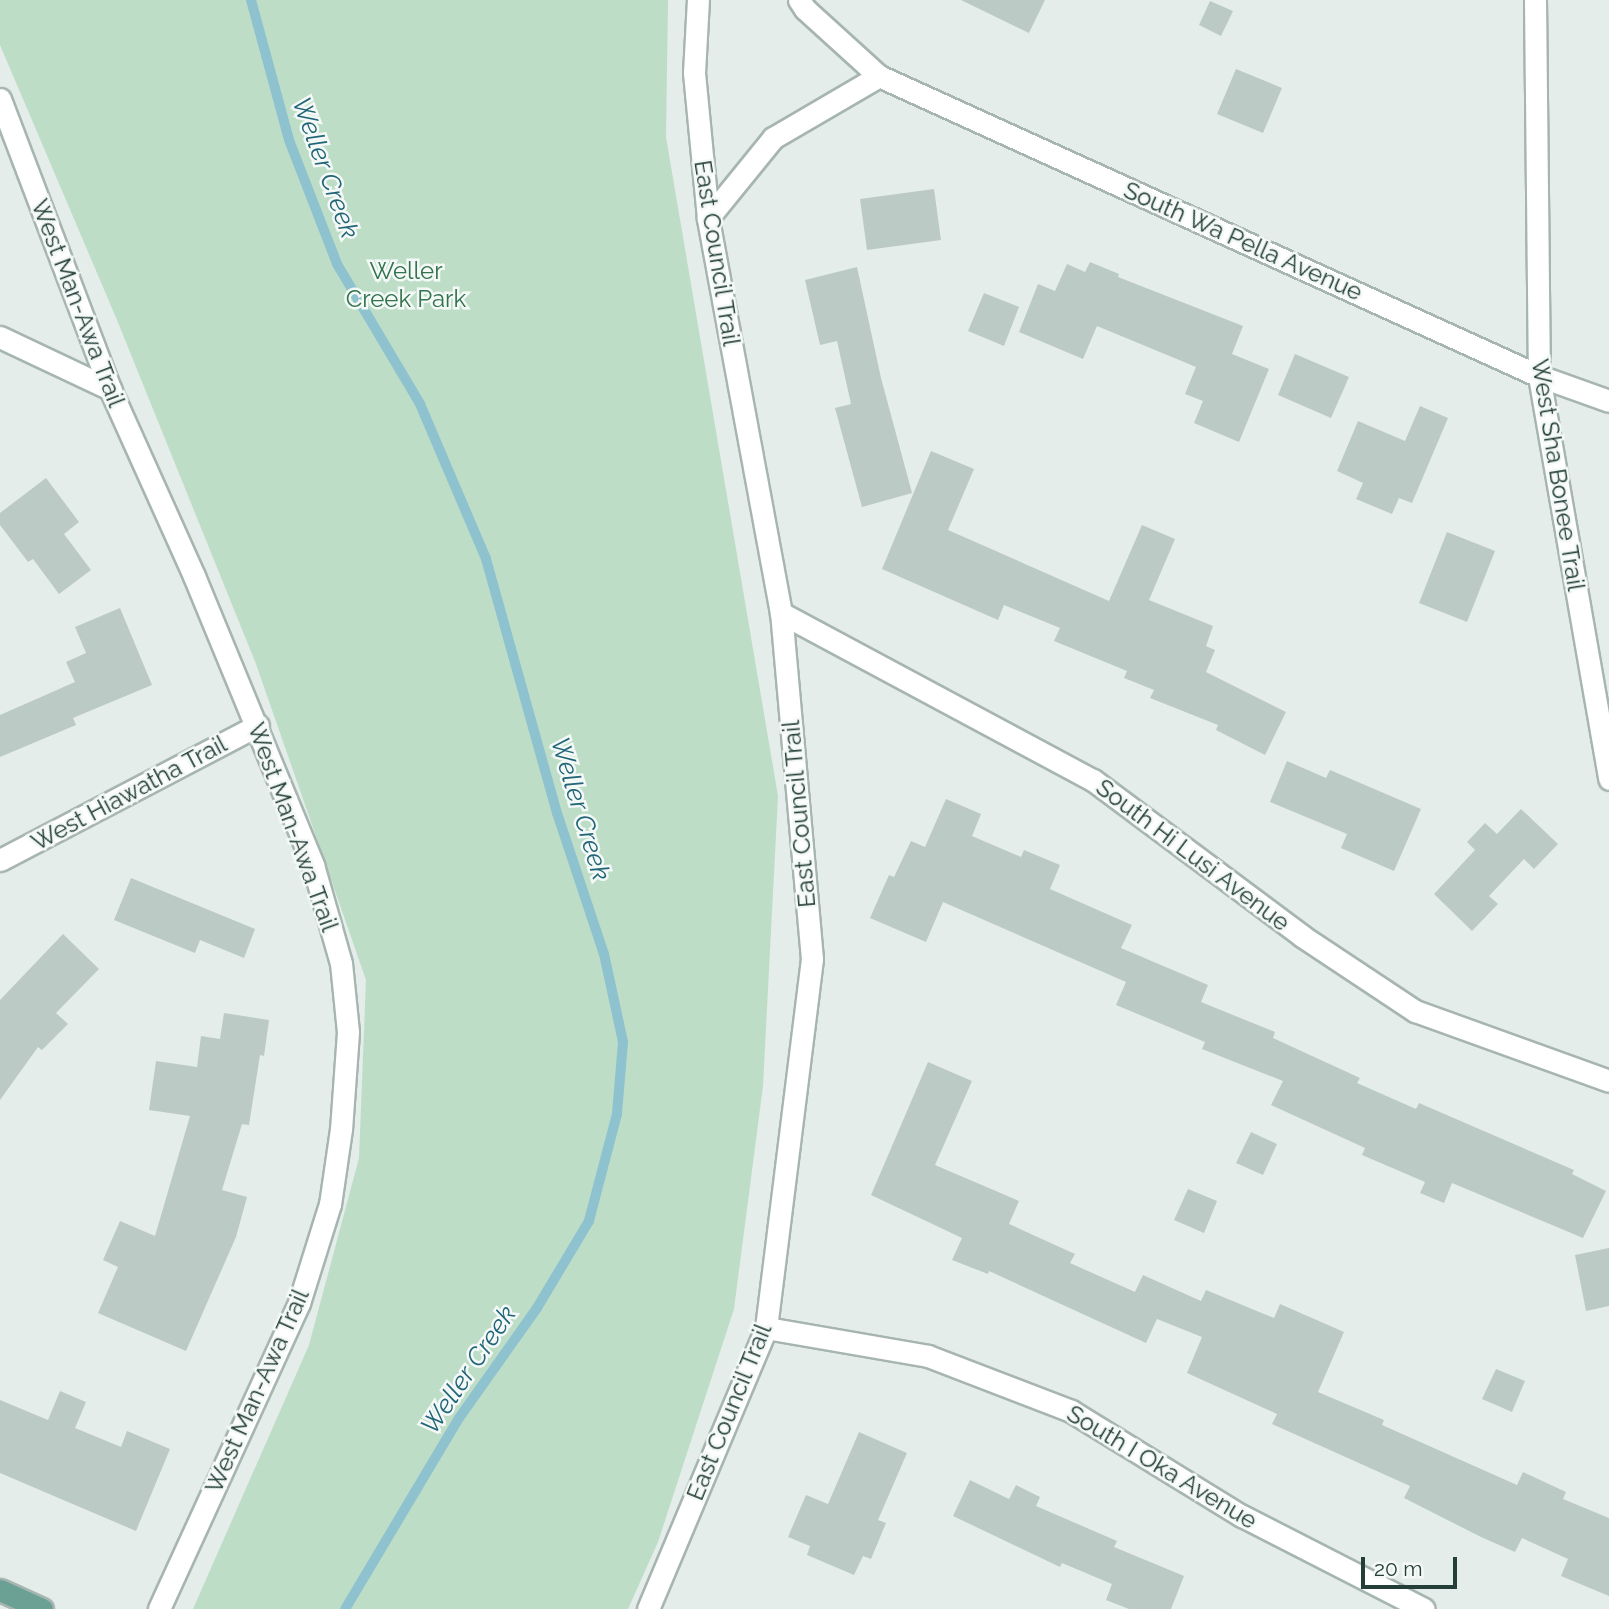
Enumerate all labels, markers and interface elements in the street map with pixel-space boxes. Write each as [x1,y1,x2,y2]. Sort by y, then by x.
water label: Weller Creek [285,93,365,243]
street label: East Council Trail [688,157,746,349]
street label: South Wa Pella Avenue [1119,175,1367,307]
street label: West Man-Awa Trail [25,195,131,411]
park label: Weller Creek Park [346,257,466,313]
street label: West Sha Bonee Trail [1525,357,1591,593]
street label: West Man-Awa Trail [242,718,344,936]
street label: East Council Trail [776,719,822,909]
street label: West Hiawatha Trail [26,729,232,857]
water label: Weller Creek [543,733,617,885]
street label: South Hi Lusi Avenue [1090,773,1296,937]
street label: West Man-Awa Trail [199,1284,315,1498]
water label: Weller Creek [415,1300,523,1440]
street label: East Council Trail [680,1319,778,1505]
street label: South I Oka Avenue [1061,1399,1263,1535]
scale bar [1364,1542,1460,1586]
text: 20 m [1374,1556,1422,1581]

